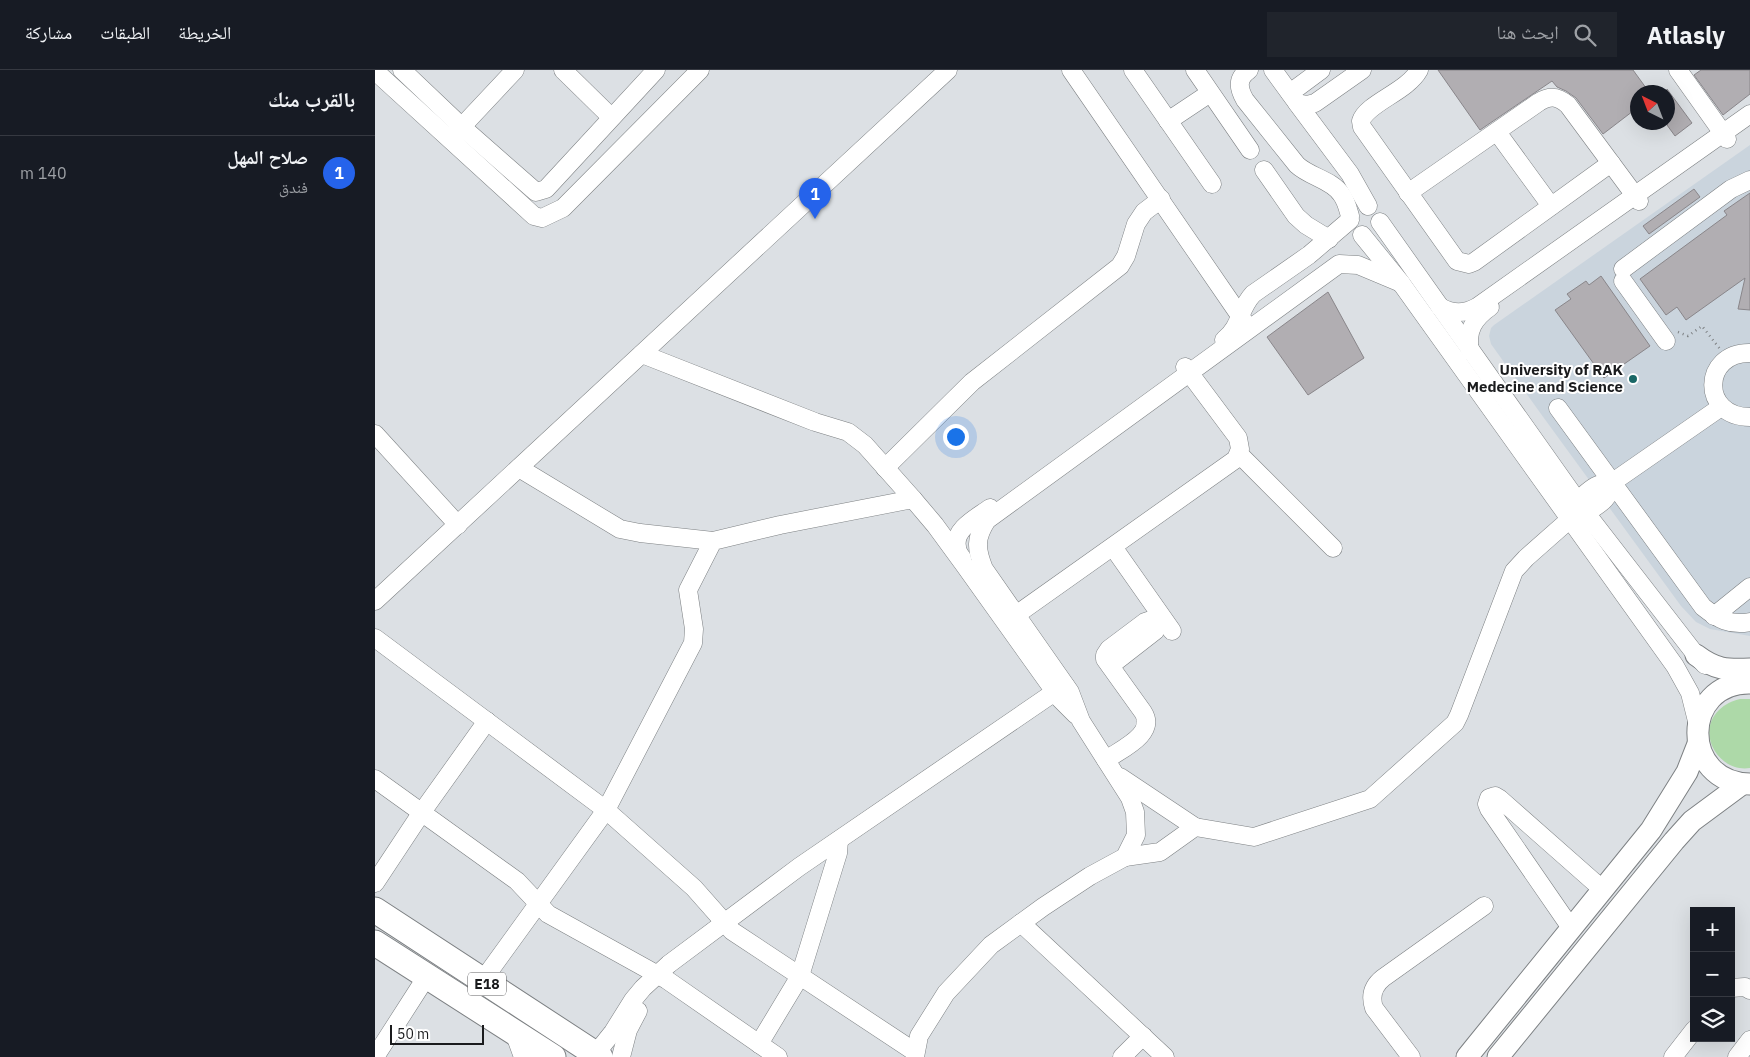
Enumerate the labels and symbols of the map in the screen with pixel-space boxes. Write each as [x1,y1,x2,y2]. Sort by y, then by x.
north arrow [1630,85,1675,130]
pin: 1 [799,178,831,219]
place label: University of RAK Medecine and Science [1467,360,1624,396]
marker: University of RAK Medecine and Science [1627,373,1639,385]
your location [943,424,969,450]
road number: E18 [468,972,506,996]
scale bar [390,1022,484,1045]

